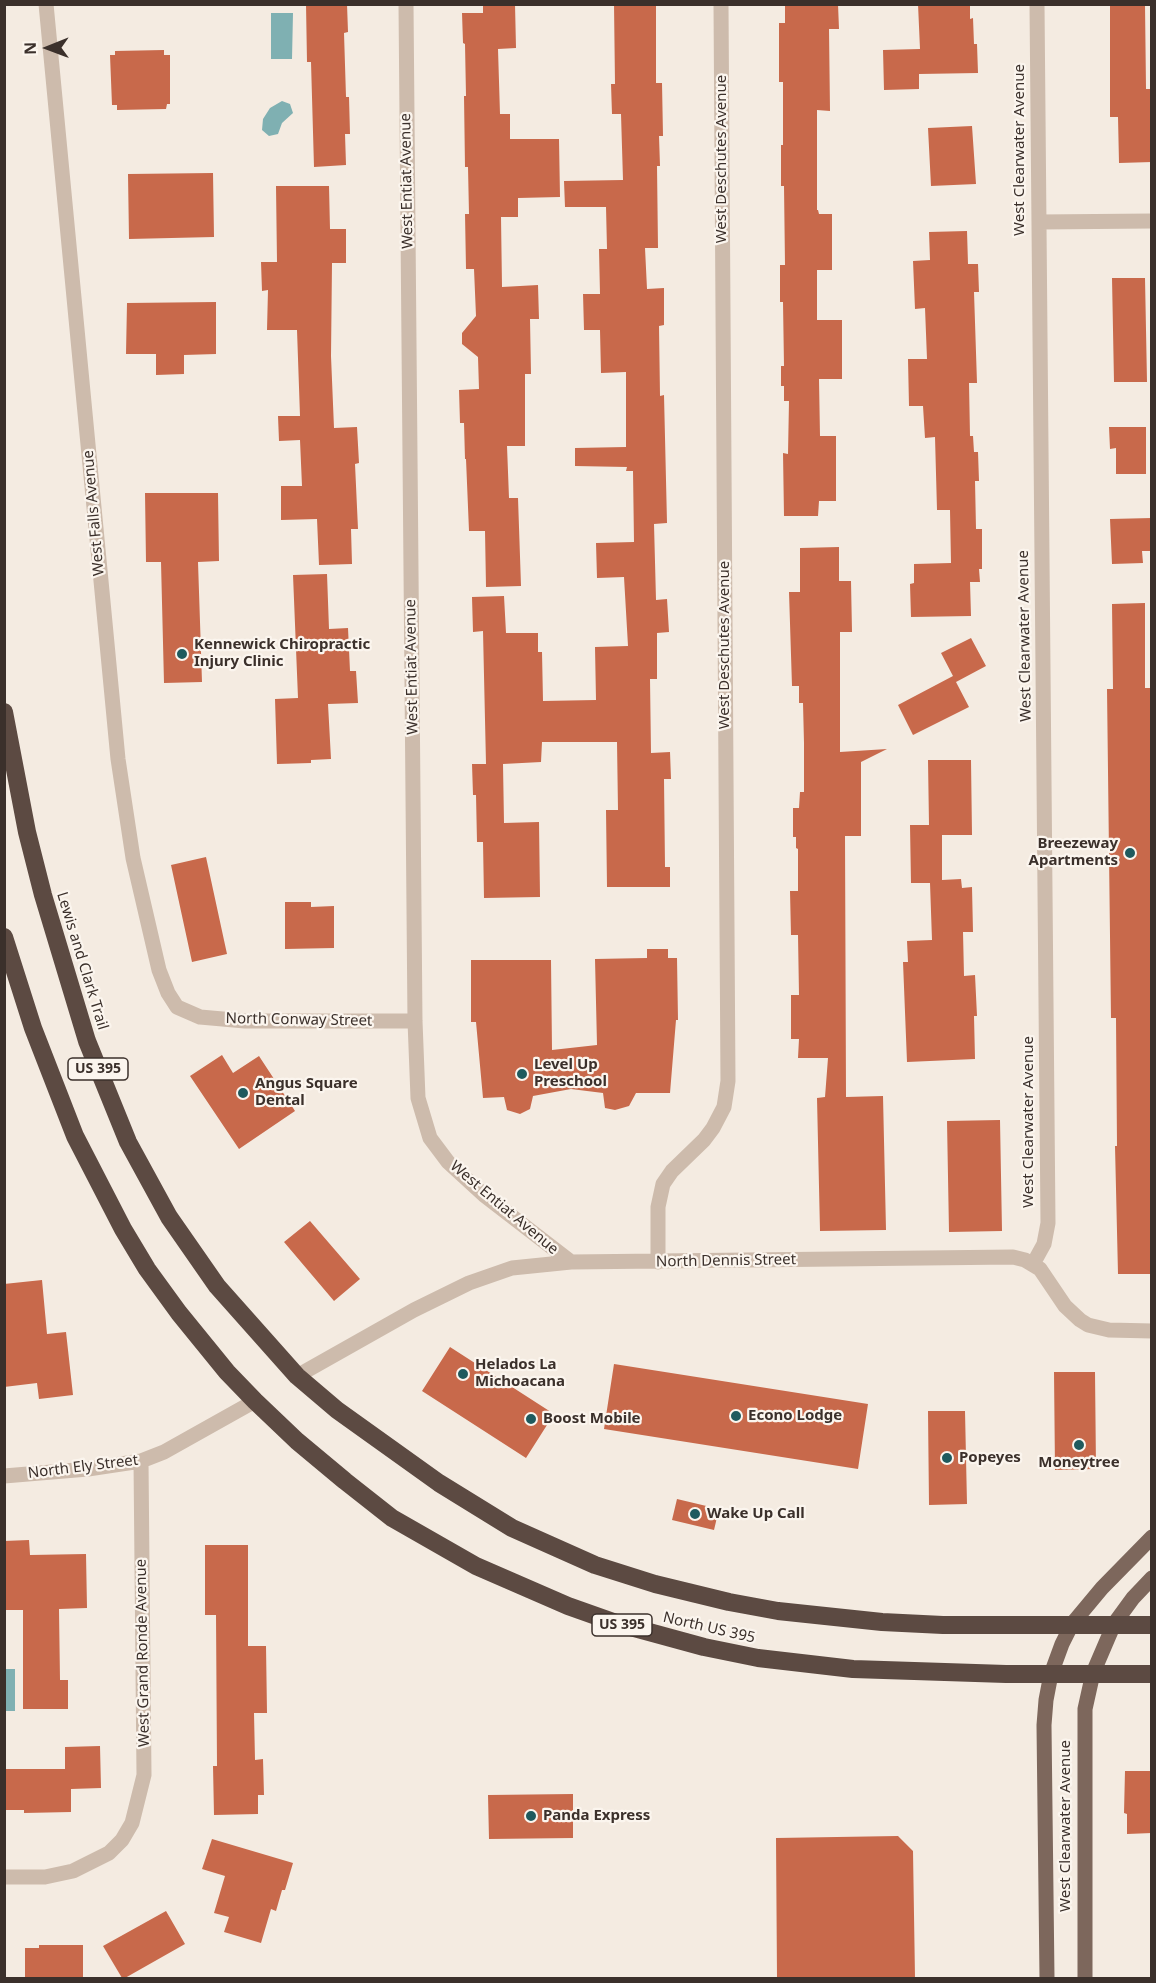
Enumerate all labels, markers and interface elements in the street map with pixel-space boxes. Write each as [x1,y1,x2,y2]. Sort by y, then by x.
north arrow [18,18,78,78]
text: N [19,42,41,55]
street label: West Clearwater Avenue [1011,64,1029,236]
street label: West Deschutes Avenue [713,75,731,243]
street label: West Entiat Avenue [397,113,417,249]
street label: West Falls Avenue [80,449,108,577]
street label: West Clearwater Avenue [1015,550,1035,722]
street label: West Deschutes Avenue [716,561,734,729]
street label: West Entiat Avenue [402,599,422,735]
place label: Kennewick Chiropractic Injury Clinic [194,636,370,671]
marker: Kennewick Chiropractic Injury Clinic [175,647,189,661]
place label: Breezeway Apartments [1029,835,1118,870]
marker: Breezeway Apartments [1123,846,1137,860]
street label: Lewis and Clark Trail [52,890,112,1032]
street label: North Conway Street [225,1010,373,1030]
street label: West Clearwater Avenue [1020,1036,1038,1208]
place label: Level Up Preschool [534,1056,607,1091]
road number: US 395 [68,1058,128,1080]
marker: Level Up Preschool [515,1067,529,1081]
place label: Angus Square Dental [255,1075,358,1110]
marker: Angus Square Dental [236,1086,250,1100]
street label: West Entiat Avenue [446,1157,562,1259]
street label: North Dennis Street [656,1251,796,1271]
place label: Helados La Michoacana [475,1356,565,1391]
marker: Helados La Michoacana [456,1367,470,1381]
place label: Econo Lodge [748,1407,842,1425]
marker: Econo Lodge [729,1409,743,1423]
place label: Boost Mobile [543,1410,641,1428]
marker: Boost Mobile [524,1412,538,1426]
marker: Moneytree [1072,1438,1086,1452]
place label: Popeyes [959,1449,1021,1467]
street label: North Ely Street [27,1451,139,1483]
marker: Popeyes [940,1451,954,1465]
place label: Moneytree [1038,1454,1120,1472]
place label: Wake Up Call [707,1505,805,1523]
marker: Wake Up Call [688,1507,702,1521]
street label: West Grand Ronde Avenue [132,1559,154,1747]
street label: North US 395 [661,1609,757,1647]
road number: US 395 [592,1614,652,1636]
street label: West Clearwater Avenue [1057,1740,1075,1912]
place label: Panda Express [543,1807,650,1825]
marker: Panda Express [524,1809,538,1823]

